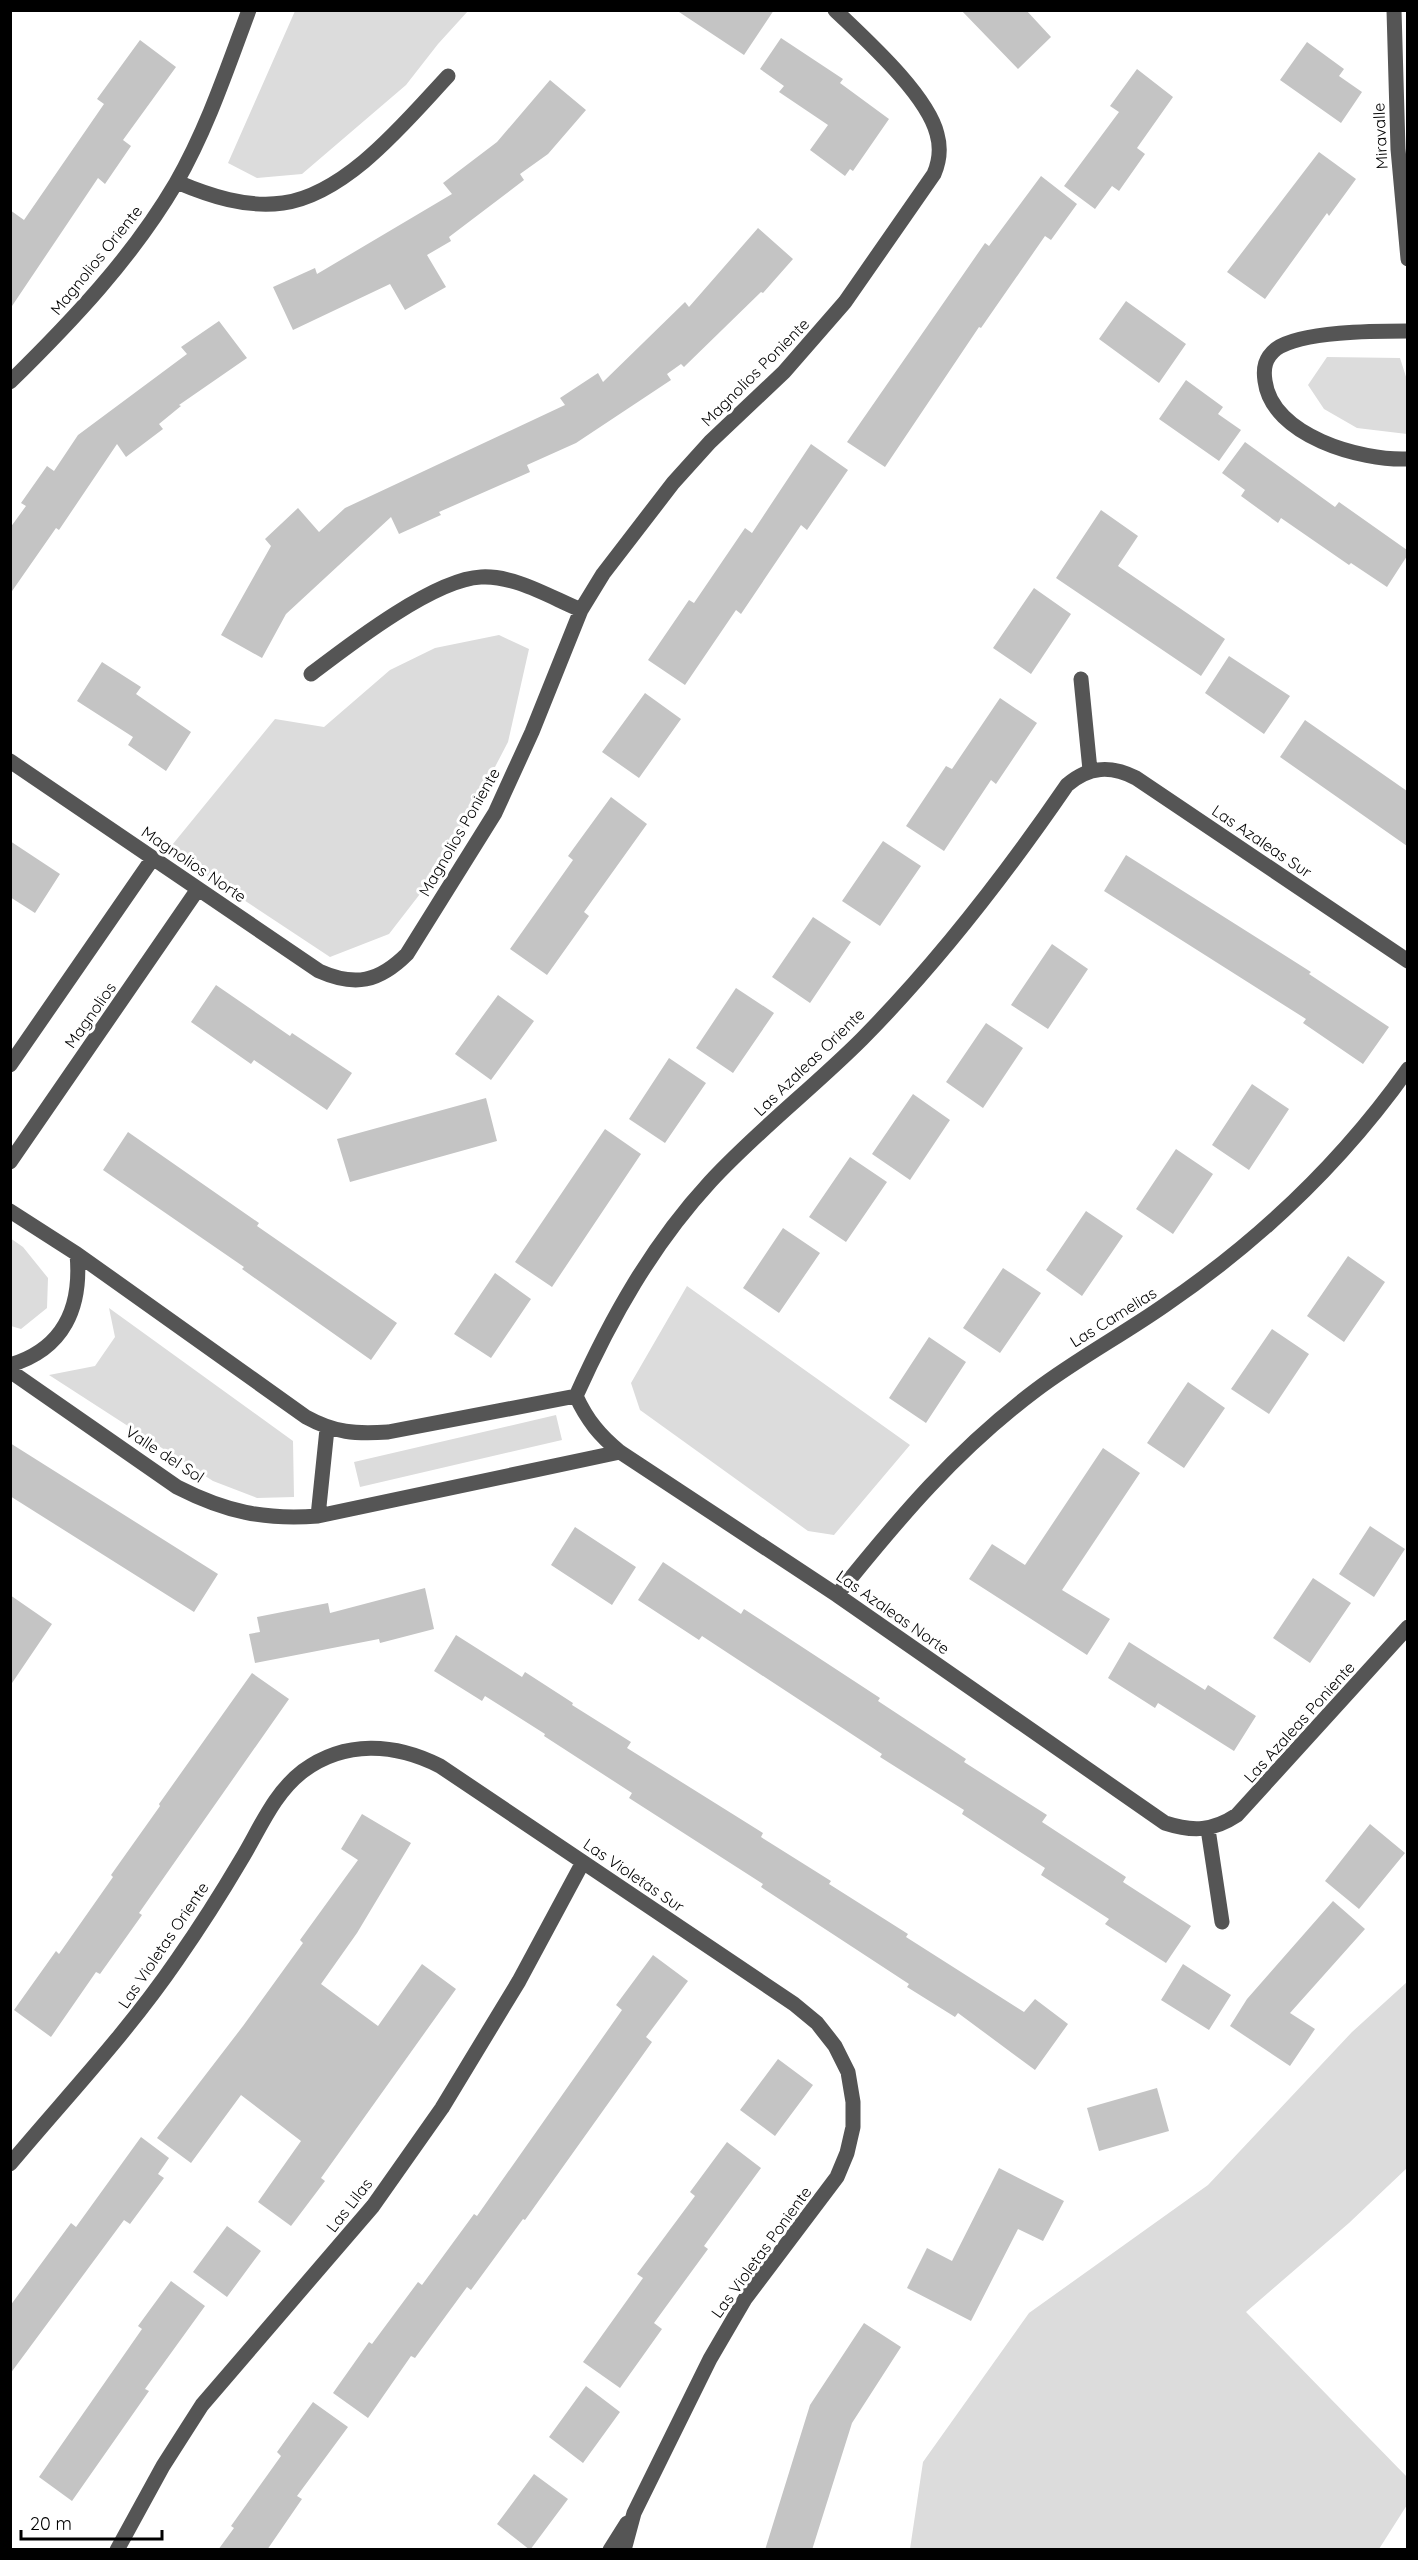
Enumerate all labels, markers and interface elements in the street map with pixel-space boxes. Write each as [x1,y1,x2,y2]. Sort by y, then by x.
street label: Miravalle [1368,102,1392,170]
street label: Magnolios Oriente [46,201,146,319]
street label: Magnolios Poniente [697,314,813,430]
street label: Magnolios Poniente [414,764,504,900]
street label: Las Azaleas Sur [1208,800,1316,882]
street label: Magnolios Norte [138,822,250,906]
street label: Magnolios [60,978,120,1052]
street label: Las Azaleas Oriente [749,1004,869,1120]
street label: Las Camelias [1066,1283,1160,1351]
street label: Valle del Sol [122,1421,208,1487]
street label: Las Azaleas Norte [832,1565,954,1659]
street label: Las Azaleas Poniente [1239,1657,1359,1787]
street label: Las Violetas Sur [580,1834,688,1916]
street label: Las Violetas Oriente [113,1878,213,2012]
street label: Las Lilas [322,2174,376,2236]
street label: Las Violetas Poniente [707,2182,815,2322]
scale bar [21,2503,162,2541]
text: 20 m [30,2512,72,2535]

